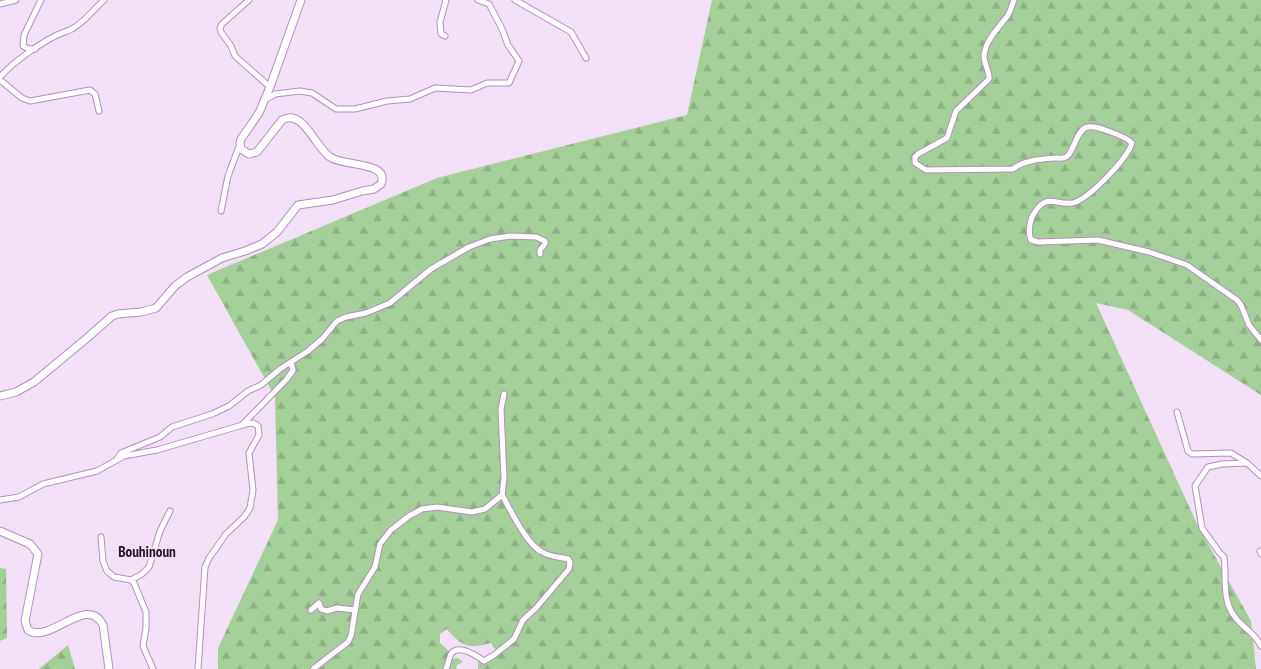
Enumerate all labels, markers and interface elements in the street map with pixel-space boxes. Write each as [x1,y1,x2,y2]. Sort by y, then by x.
district label: Bouhinoun [118,542,176,561]

